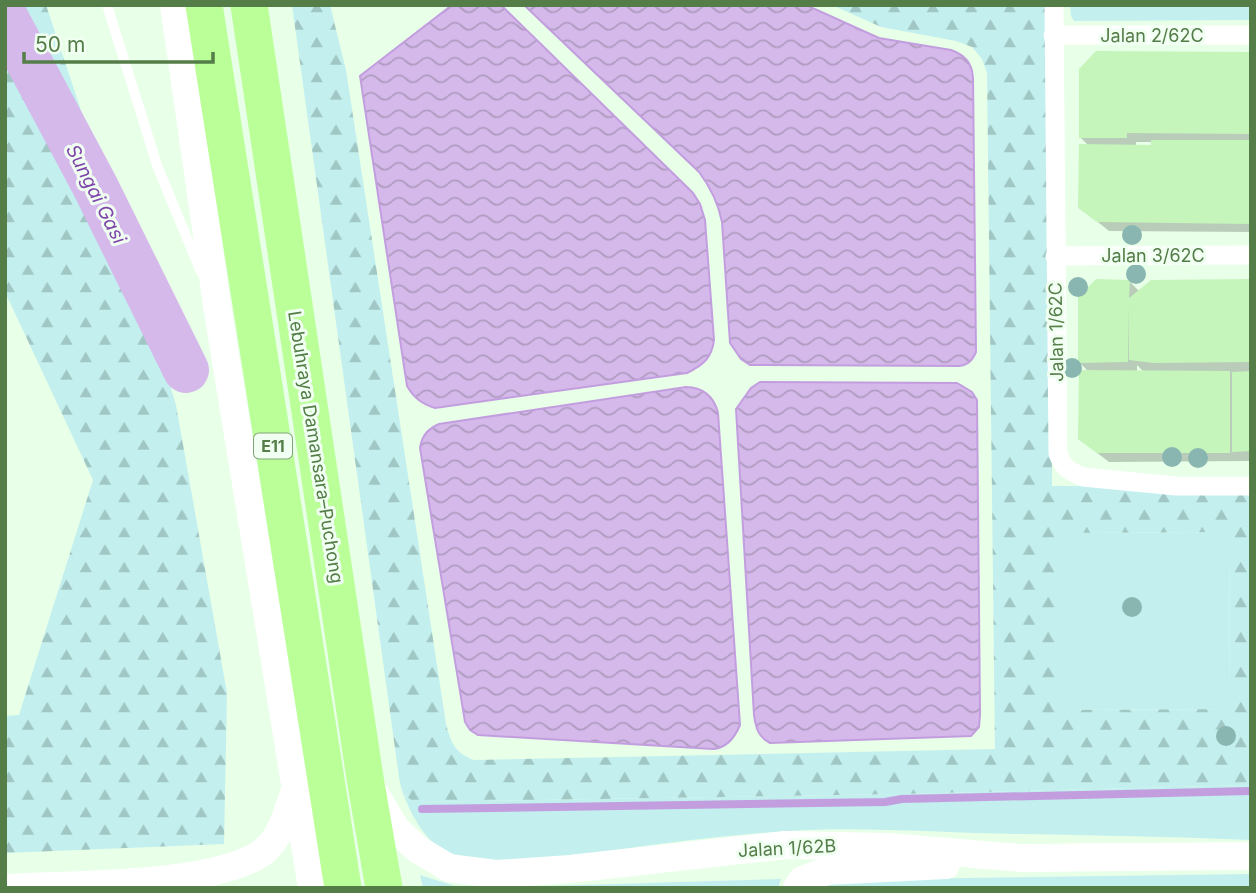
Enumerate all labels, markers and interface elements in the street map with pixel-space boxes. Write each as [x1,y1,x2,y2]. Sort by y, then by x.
scale bar [24,21,214,65]
street label: Jalan 2/62C [1100,25,1204,46]
text: 50 m [35,32,85,57]
water label: Sungai Gasi [61,140,131,248]
street label: Jalan 3/62C [1101,245,1205,266]
street label: Jalan 1/62C [1045,282,1067,382]
street label: Lebuhraya Damansara–Puchong [284,309,348,585]
road number: E11 [254,434,292,458]
street label: Jalan 1/62B [737,835,837,861]

